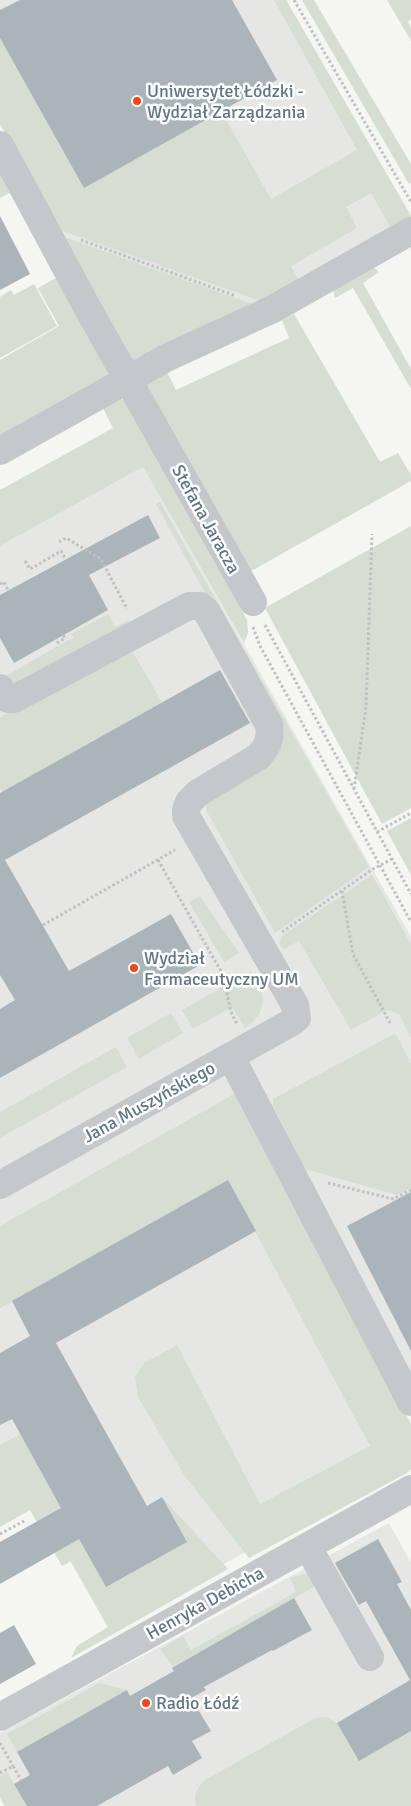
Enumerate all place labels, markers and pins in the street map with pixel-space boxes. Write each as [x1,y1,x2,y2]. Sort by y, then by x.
place label: Uniwersytet Łódzki - Wydział Zarządzania [147,80,306,123]
marker: Uniwersytet Łódzki - Wydział Zarządzania [131,95,143,107]
place label: Wydział Farmaceutyczny UM [144,947,299,990]
marker: Wydział Farmaceutyczny UM [128,962,140,974]
place label: Radio Łódź [156,1692,239,1714]
marker: Radio Łódź [140,1697,152,1709]

